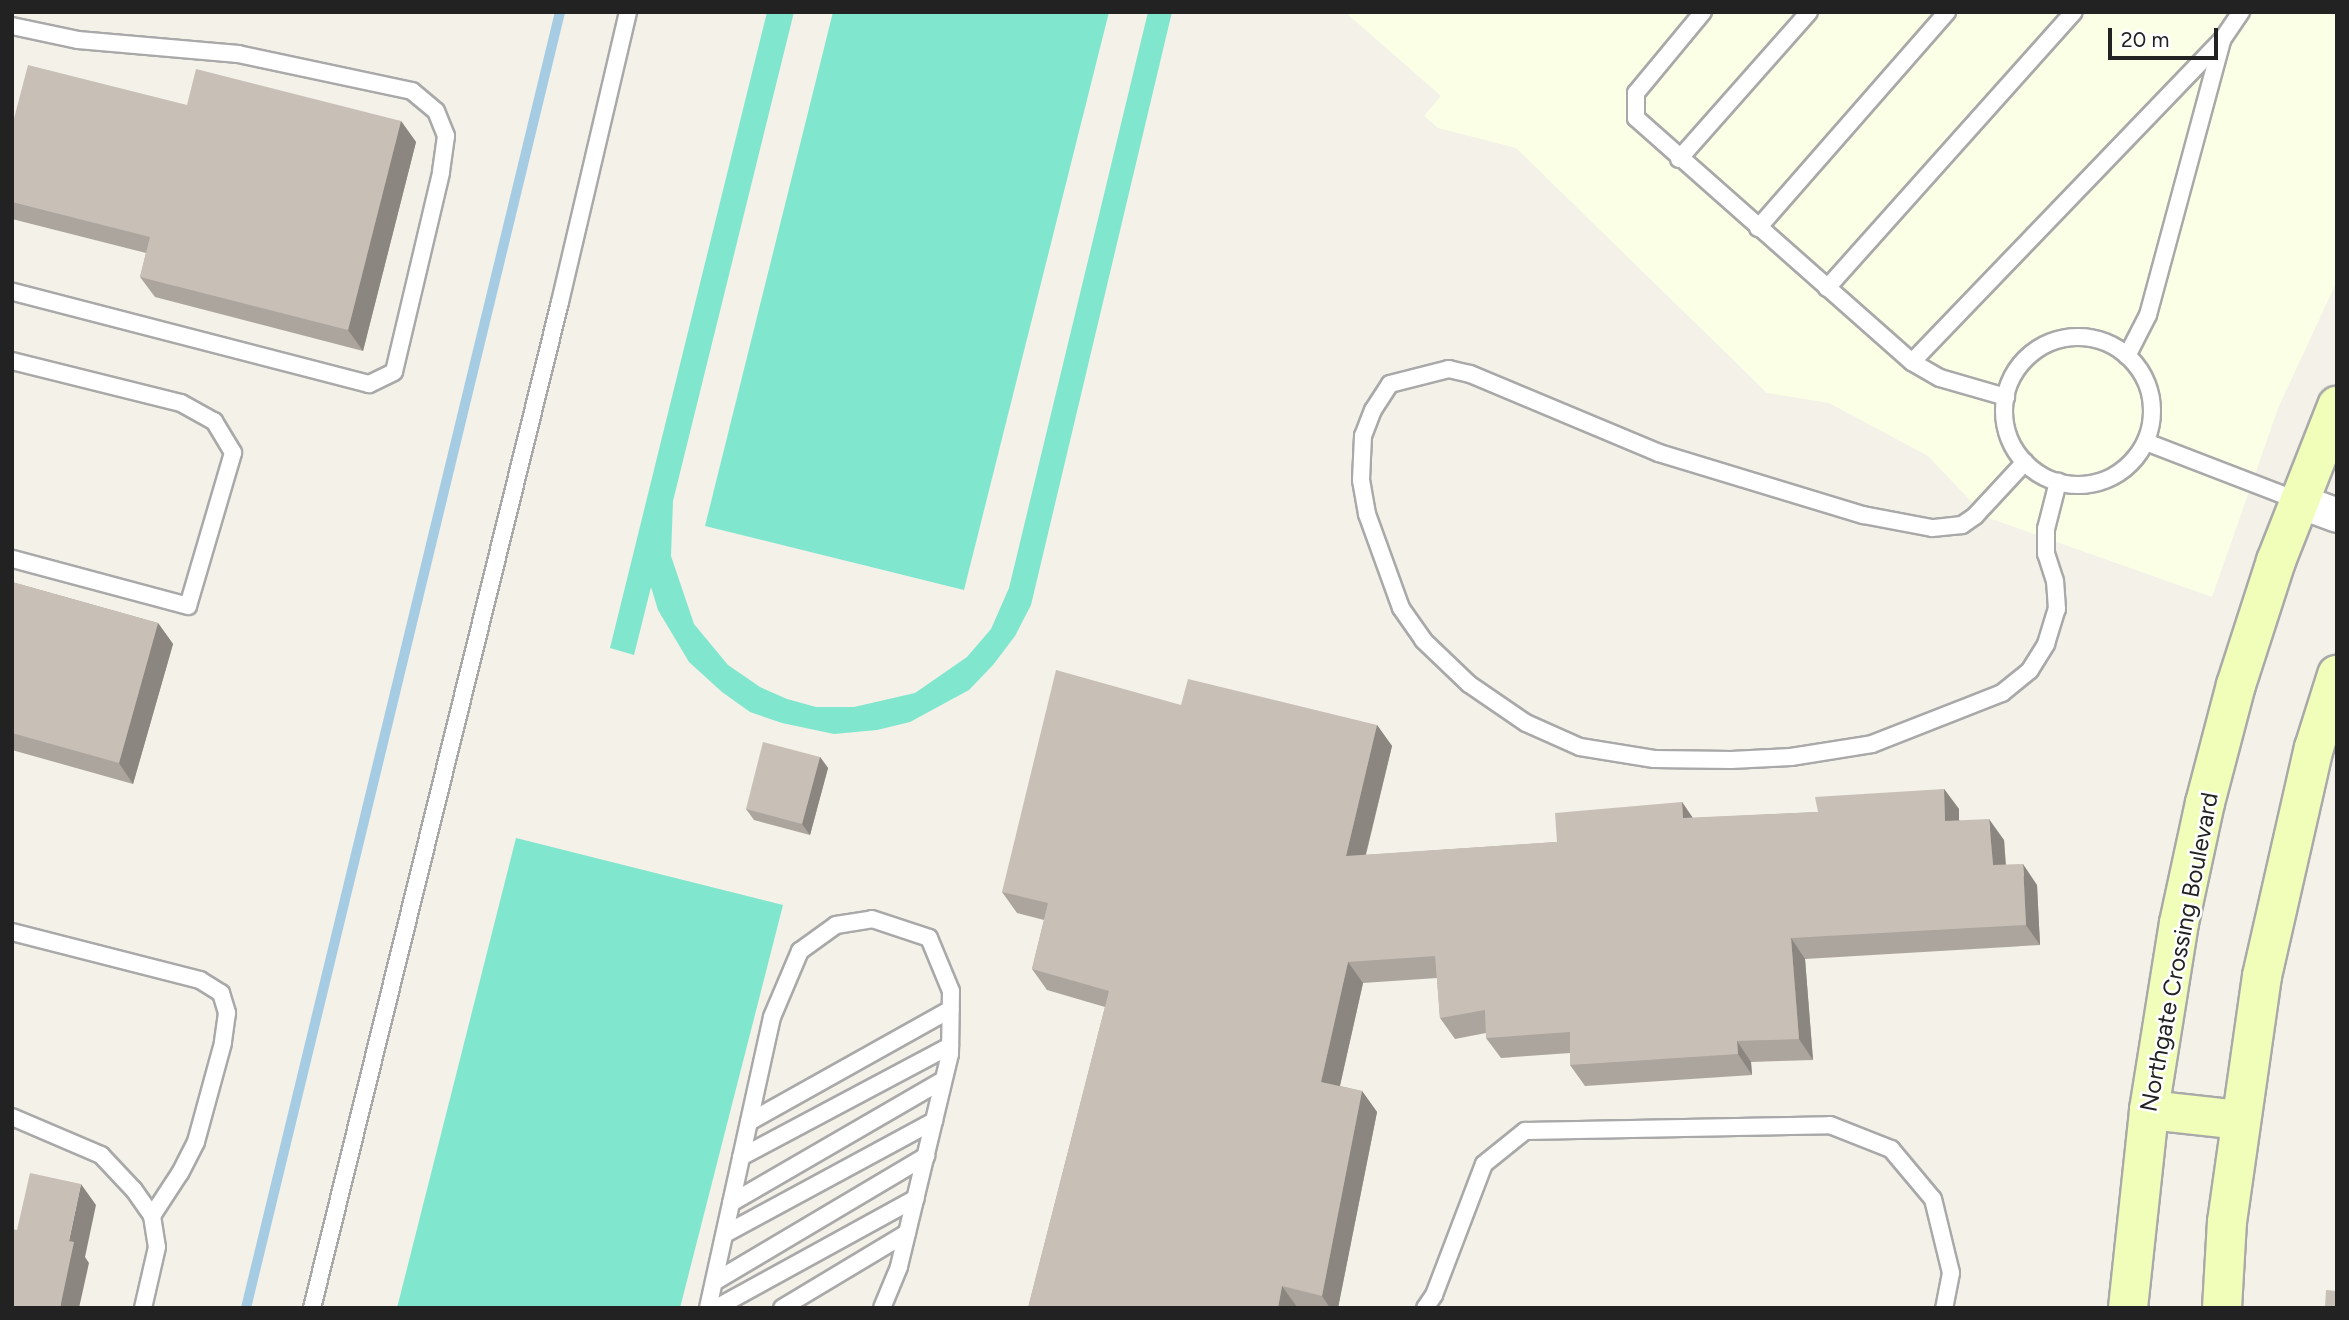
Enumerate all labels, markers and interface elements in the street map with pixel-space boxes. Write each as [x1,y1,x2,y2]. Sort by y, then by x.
scale bar [2111,14,2221,58]
text: 20 m [2121,27,2169,52]
street label: Northgate Crossing Boulevard [2134,790,2224,1114]

